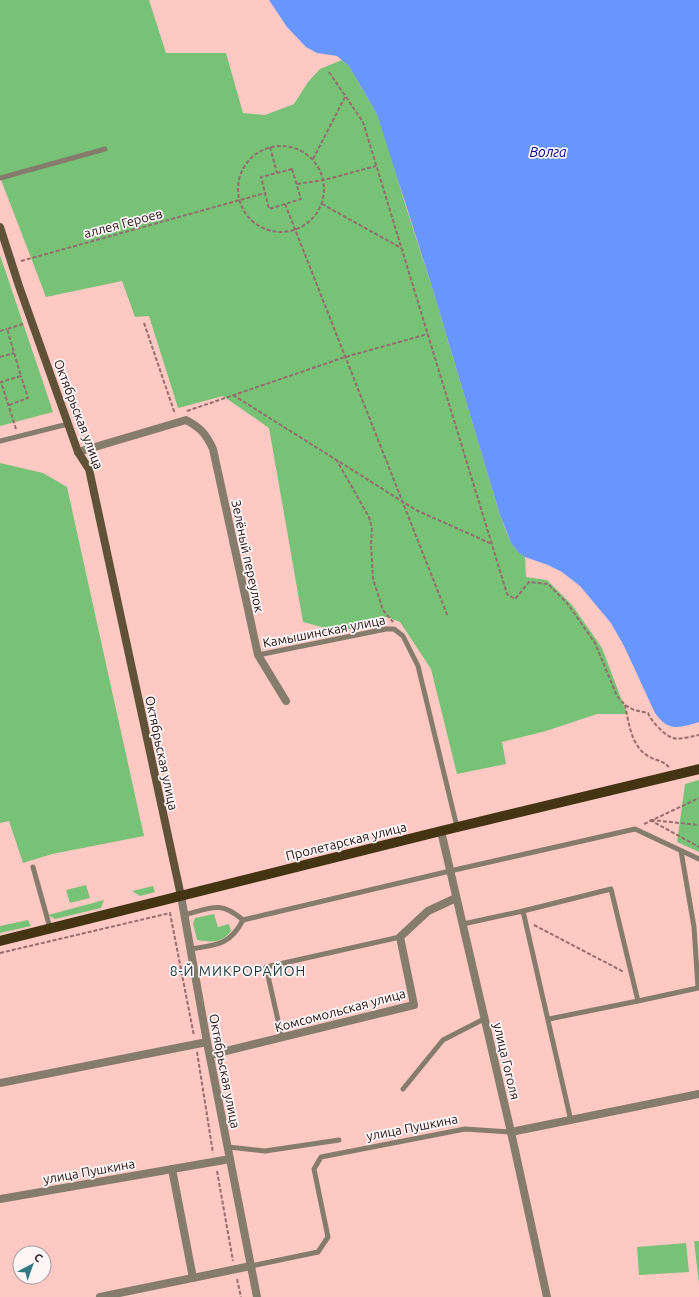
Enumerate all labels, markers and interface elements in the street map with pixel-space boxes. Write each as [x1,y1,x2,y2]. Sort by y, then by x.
water label: Волга [529,144,567,160]
street label: аллея Героев [82,206,164,240]
street label: Октябрьская улица [52,357,106,471]
street label: Зелёный переулок [229,499,267,614]
street label: Камышинская улица [262,612,386,650]
street label: Октябрьская улица [143,695,181,811]
street label: Пролетарская улица [284,819,408,863]
district label: 8-Й МИКРОРАЙОН [170,962,306,979]
street label: Комсомольская улица [273,986,407,1034]
street label: Октябрьская улица [207,1012,243,1130]
street label: улица Гоголя [491,1021,523,1101]
street label: улица Пушкина [365,1111,459,1143]
street label: улица Пушкина [42,1156,136,1186]
north arrow [12,1245,52,1285]
text: С [32,1251,45,1264]

